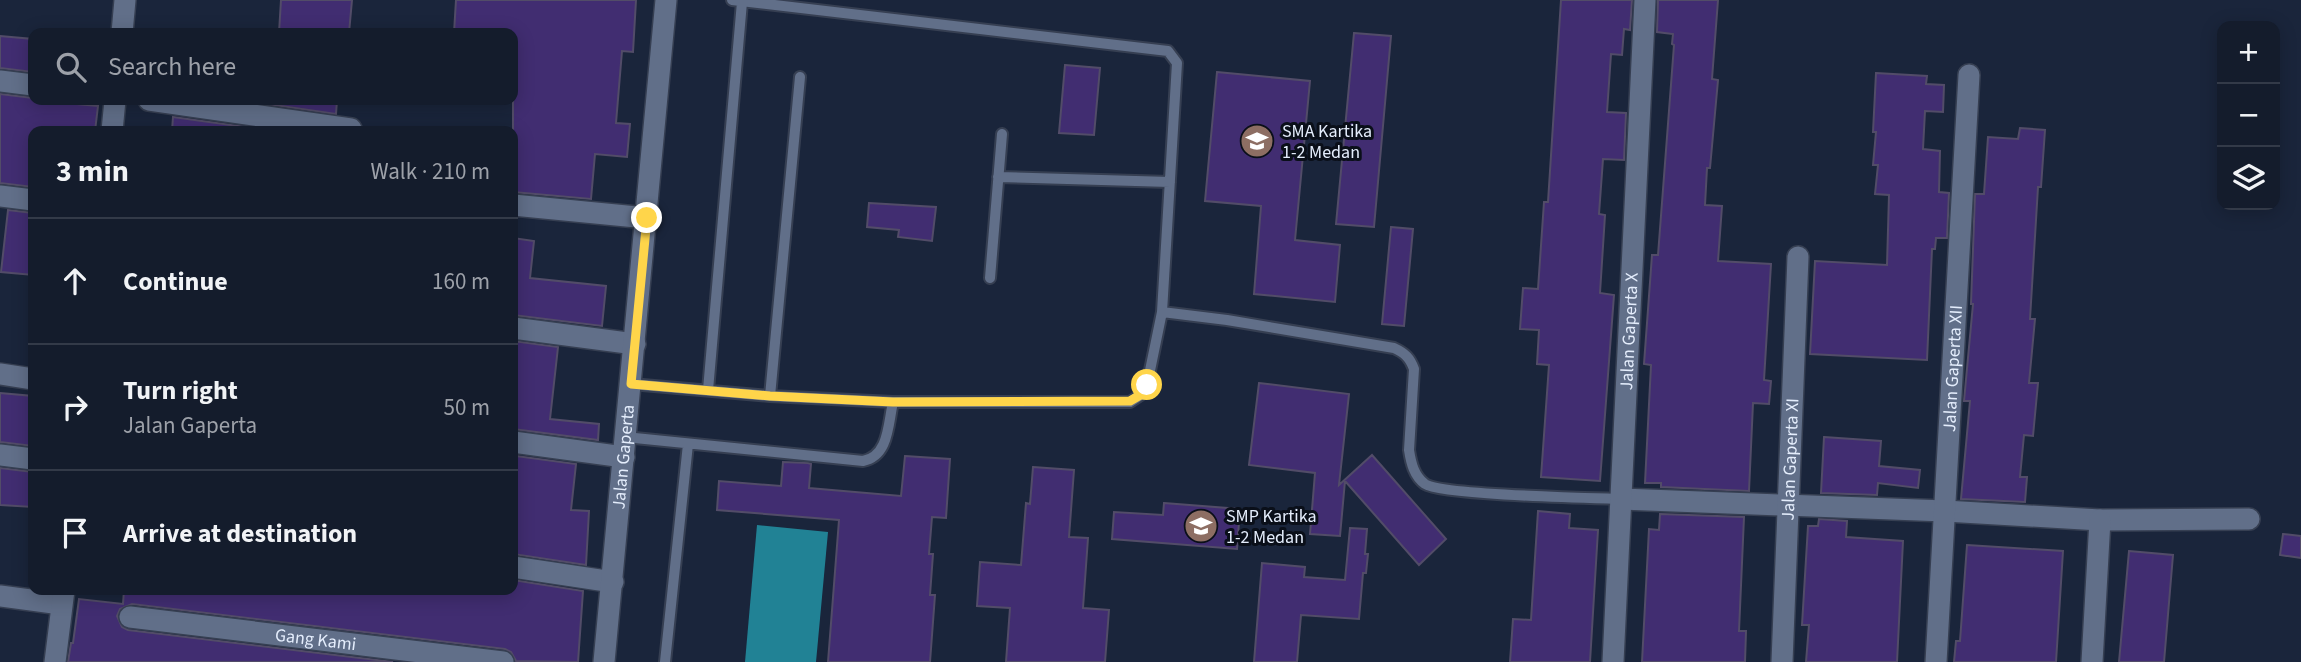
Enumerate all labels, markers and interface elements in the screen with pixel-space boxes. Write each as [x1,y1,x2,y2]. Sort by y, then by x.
map controls [2217,21,2280,210]
button: + [2217,21,2280,84]
search box [28,28,518,105]
icon: search [52,48,90,86]
text: Search here [108,48,236,85]
button: − [2217,84,2280,147]
place label: SMA Kartika 1-2 Medan [1282,119,1372,165]
school or university icon: SMA Kartika 1-2 Medan [1238,122,1276,160]
button: layers [2217,147,2280,210]
text: 3 min [56,150,129,193]
text: Walk · 210 m [371,155,490,188]
route end [631,202,662,233]
icon: ahead [56,262,94,300]
text: Continue [123,263,228,300]
text: 160 m [432,265,490,298]
street label: Jalan Gaperta X [1614,272,1645,391]
street label: Jalan Gaperta XII [1937,304,1969,433]
route start [1131,369,1162,400]
text: Turn right [123,372,238,409]
icon: right [56,388,94,426]
text: 50 m [443,391,490,424]
street label: Jalan Gaperta XI [1776,397,1805,521]
street label: Jalan Gaperta [606,404,641,510]
text: Jalan Gaperta [123,409,257,442]
place label: SMP Kartika 1-2 Medan [1226,504,1317,550]
school or university icon: SMP Kartika 1-2 Medan [1182,507,1220,545]
icon: arrive [56,514,94,552]
text: Arrive at destination [123,515,357,552]
street label: Gang Kami [274,623,358,657]

